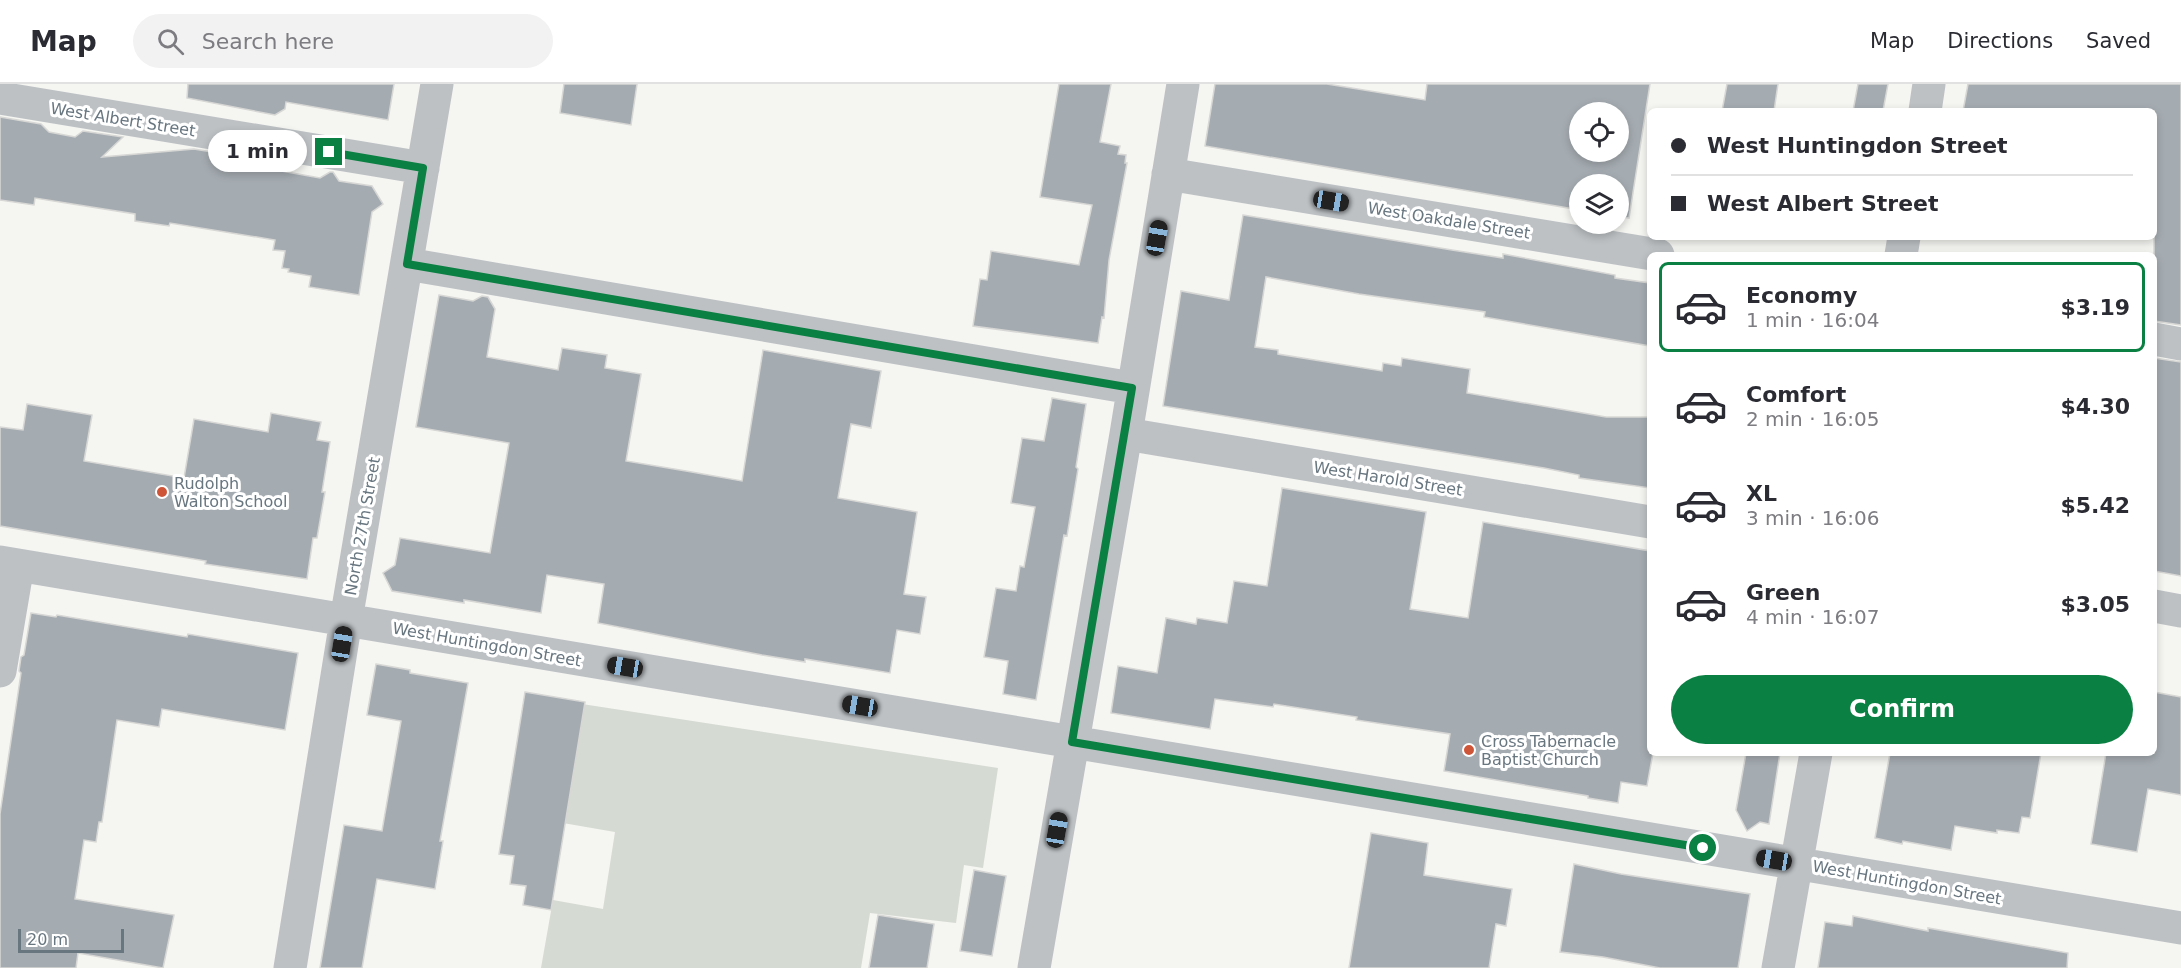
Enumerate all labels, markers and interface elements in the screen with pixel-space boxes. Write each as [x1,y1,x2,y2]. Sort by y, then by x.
search box [133,14,553,68]
text: Map [30,25,97,58]
icon: search [154,25,187,58]
text: Search here [202,29,334,54]
text: Map [1870,29,1914,53]
text: Directions [1947,29,2053,53]
text: Saved [2086,29,2151,53]
street label: West Albert Street [49,99,197,140]
map controls [1569,102,1629,234]
button: locate [1569,102,1629,162]
callout: 1 min [209,131,308,173]
text: West Huntingdon Street [1707,133,2008,158]
route end [315,138,342,165]
text: 1 min [226,139,289,163]
button: layers [1569,174,1629,234]
car [1312,189,1350,213]
text: West Albert Street [1707,191,1939,216]
street label: West Oakdale Street [1366,198,1531,243]
car [1145,219,1169,257]
icon: car [1674,280,1728,334]
text: Economy [1746,283,1857,308]
text: $3.19 [2060,295,2130,320]
text: 1 min · 16:04 [1746,308,1880,332]
icon: car [1674,379,1728,433]
text: Comfort [1746,382,1846,407]
text: $4.30 [2060,394,2130,419]
text: 2 min · 16:05 [1746,407,1880,431]
street label: North 27th Street [341,455,384,597]
street label: West Harold Street [1312,457,1464,500]
place label: Rudolph Walton School [174,474,287,511]
icon: car [1674,478,1728,532]
text: XL [1746,481,1777,506]
marker: Rudolph Walton School [155,485,169,499]
text: $5.42 [2060,493,2130,518]
text: 3 min · 16:06 [1746,506,1880,530]
icon: car [1674,577,1728,631]
text: Green [1746,580,1820,605]
text: $3.05 [2060,592,2130,617]
text: 4 min · 16:07 [1746,605,1880,629]
street label: West Huntingdon Street [391,619,583,670]
car [330,625,354,663]
car [606,655,644,679]
button: Confirm [1671,675,2133,744]
car [841,694,879,718]
place label: Cross Tabernacle Baptist Church [1481,732,1616,769]
marker: Cross Tabernacle Baptist Church [1462,743,1476,757]
car [1045,811,1069,849]
route start [1689,834,1716,861]
car [1755,848,1793,872]
street label: West Huntingdon Street [1811,857,2003,908]
scale bar [18,926,124,954]
text: 20 m [27,930,68,949]

